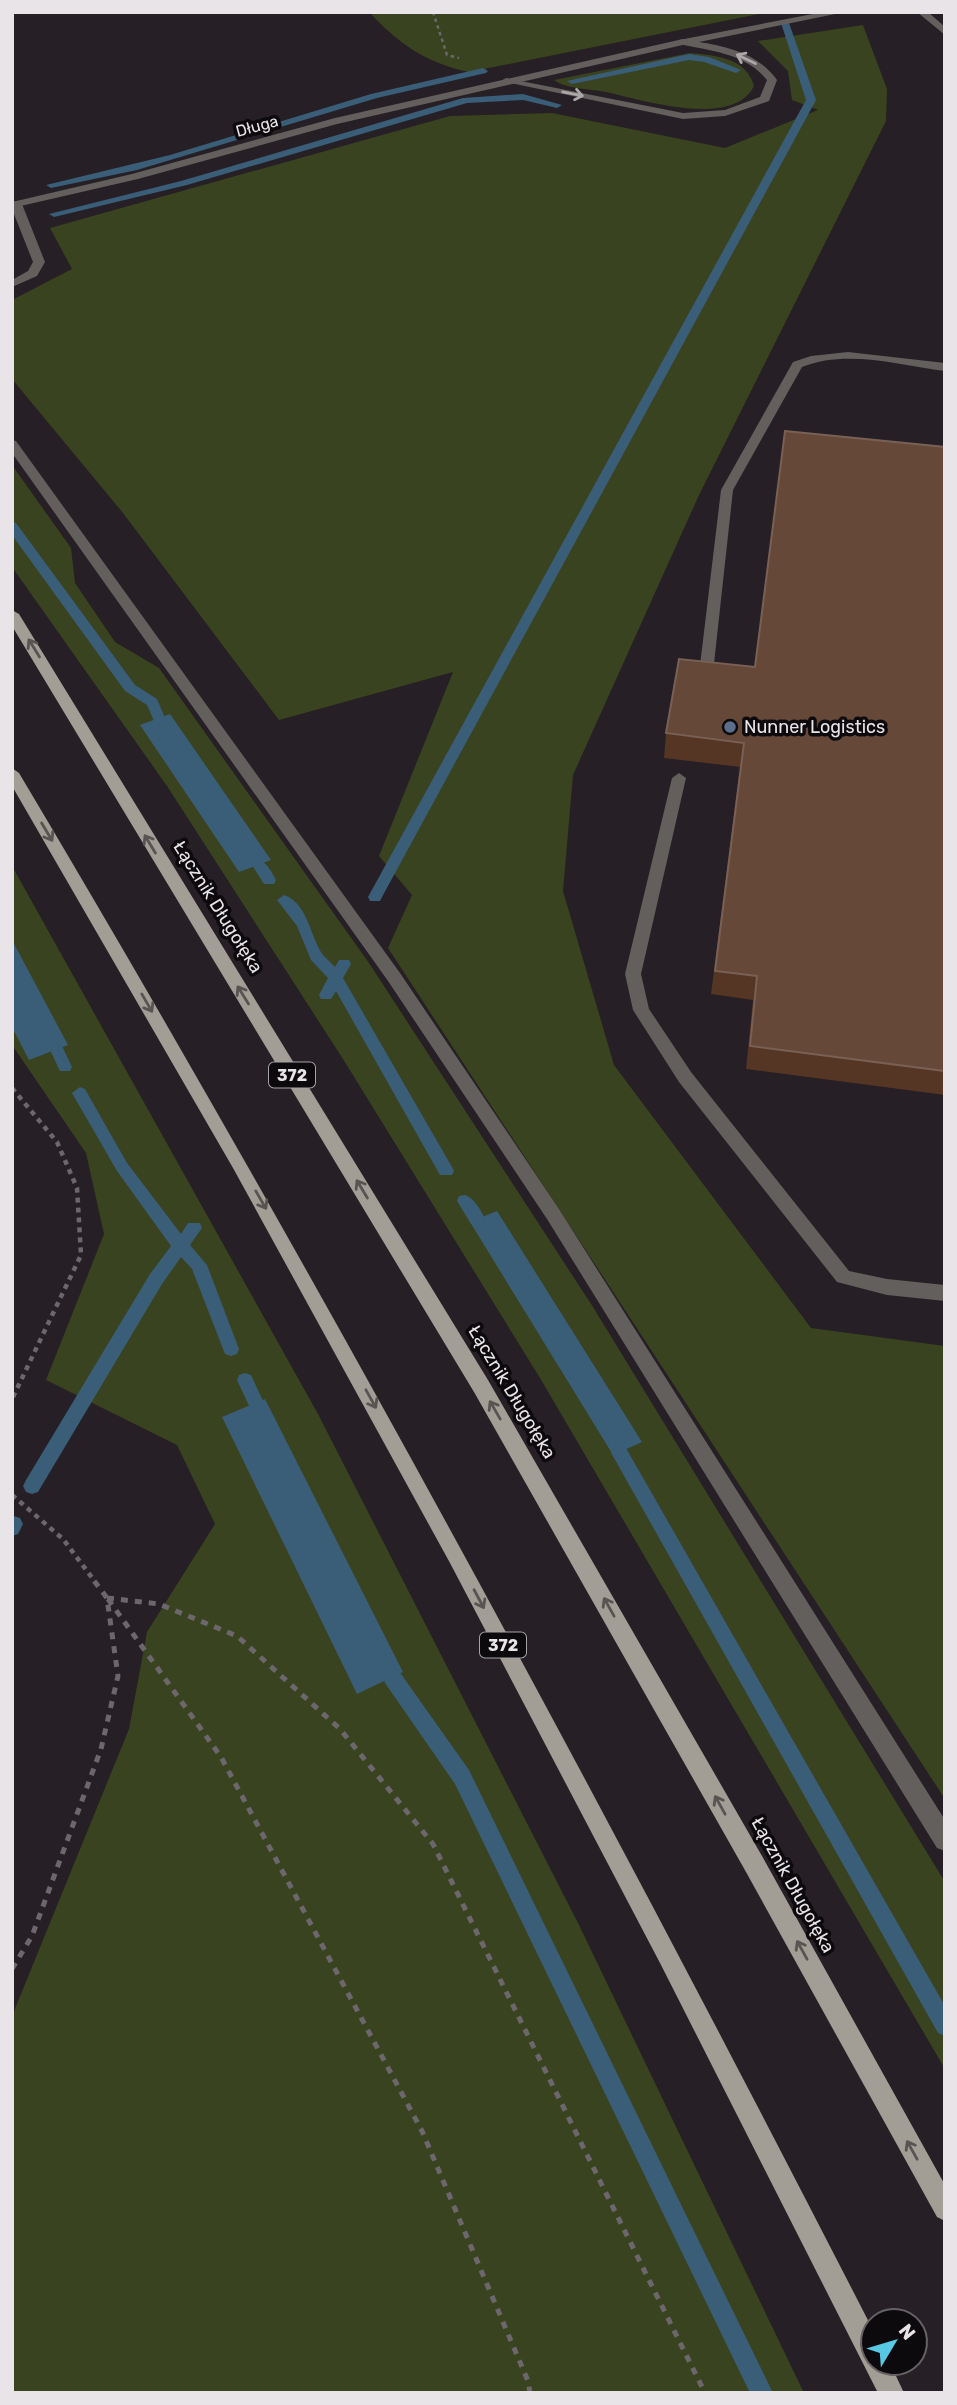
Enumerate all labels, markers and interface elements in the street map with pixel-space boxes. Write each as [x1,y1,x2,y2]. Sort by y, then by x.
one-way arrow [736,52,757,66]
one-way arrow [561,88,584,102]
street label: Długa [234,111,280,141]
one-way arrow [26,639,40,659]
place label: Nunner Logistics [744,716,885,738]
marker: Nunner Logistics [722,719,738,735]
one-way arrow [40,821,54,841]
one-way arrow [143,834,157,854]
street label: Łącznik Długołęka [169,837,267,977]
one-way arrow [236,986,250,1006]
one-way arrow [141,992,154,1013]
road number: 372 [269,1063,315,1088]
one-way arrow [354,1180,368,1200]
one-way arrow [255,1189,268,1210]
street label: Łącznik Długołęka [464,1321,560,1463]
one-way arrow [364,1389,378,1409]
one-way arrow [487,1400,501,1420]
one-way arrow [473,1588,486,1609]
one-way arrow [602,1597,616,1617]
road number: 372 [480,1632,526,1658]
one-way arrow [713,1795,726,1816]
street label: Łącznik Długołęka [747,1813,839,1957]
one-way arrow [795,1941,809,1961]
one-way arrow [905,2140,919,2160]
north arrow [859,2307,929,2377]
text: N [894,2319,920,2344]

